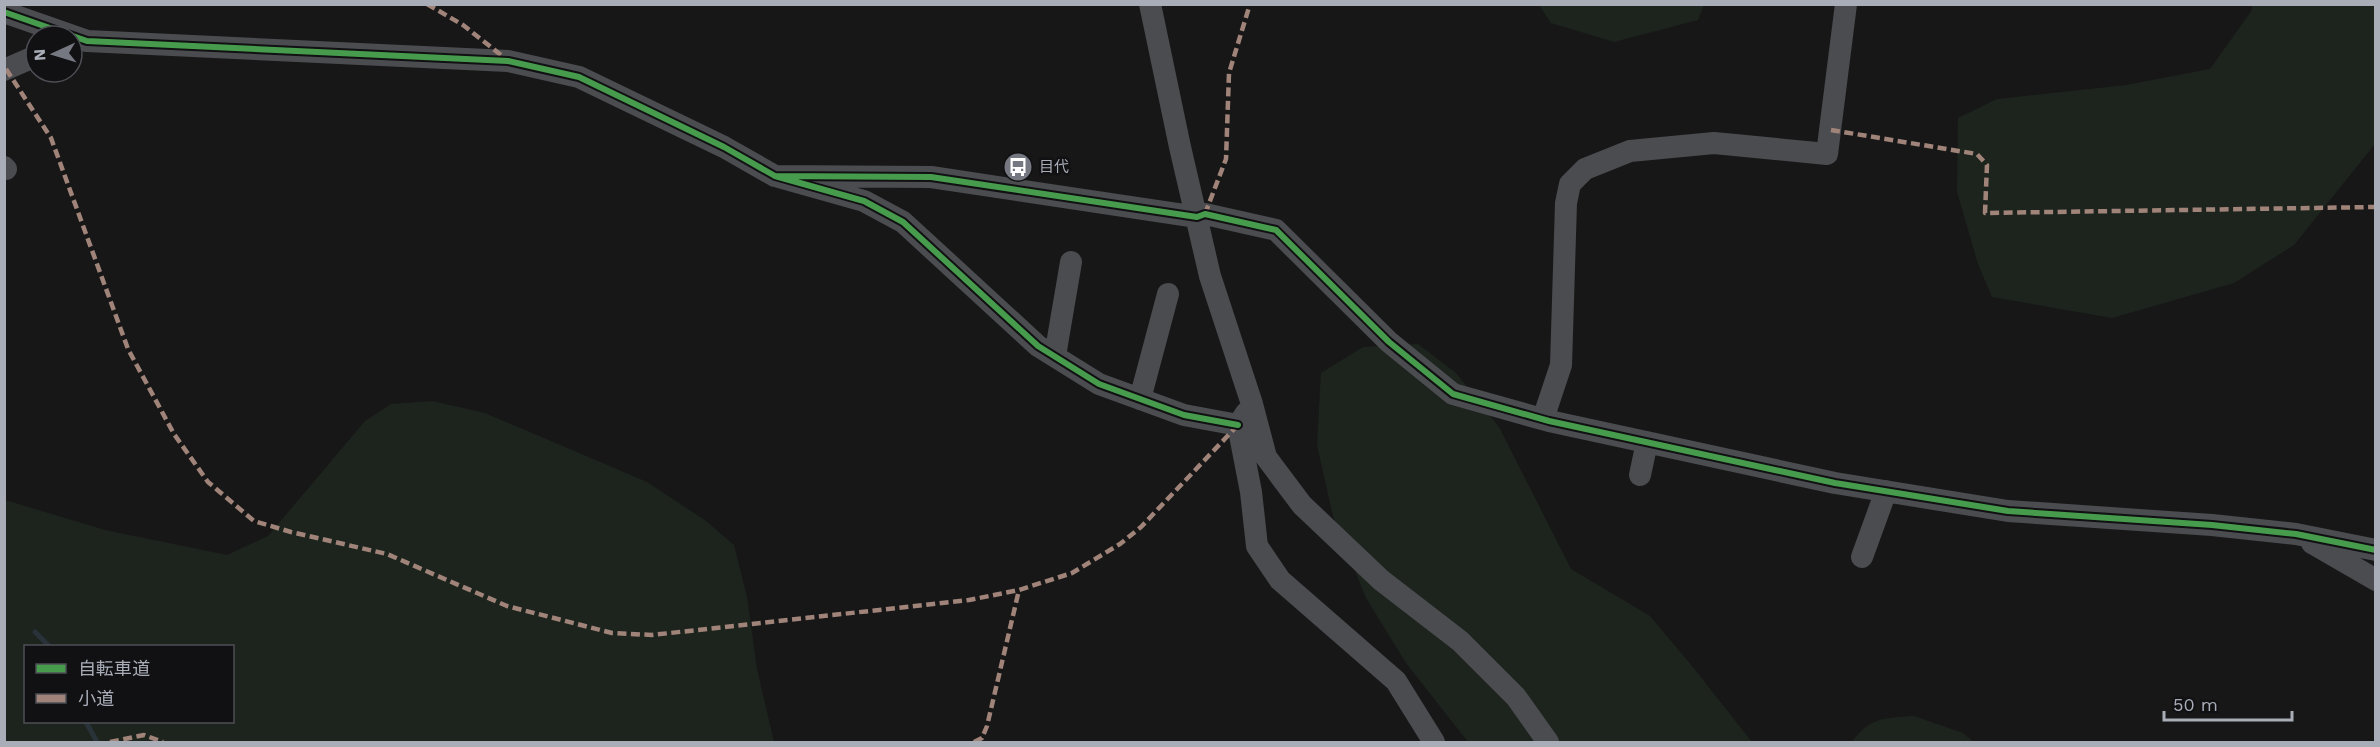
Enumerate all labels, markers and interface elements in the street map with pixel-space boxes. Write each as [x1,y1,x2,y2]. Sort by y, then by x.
north arrow [24,24,84,84]
text: N [30,48,49,62]
bus stop icon: 目代 [1002,151,1034,183]
place label: 目代 [1039,158,1069,176]
legend [24,645,234,723]
text: 自転車道 [78,658,150,679]
scale bar [2164,684,2292,722]
text: 小道 [78,688,114,709]
text: 50 m [2173,694,2218,715]

